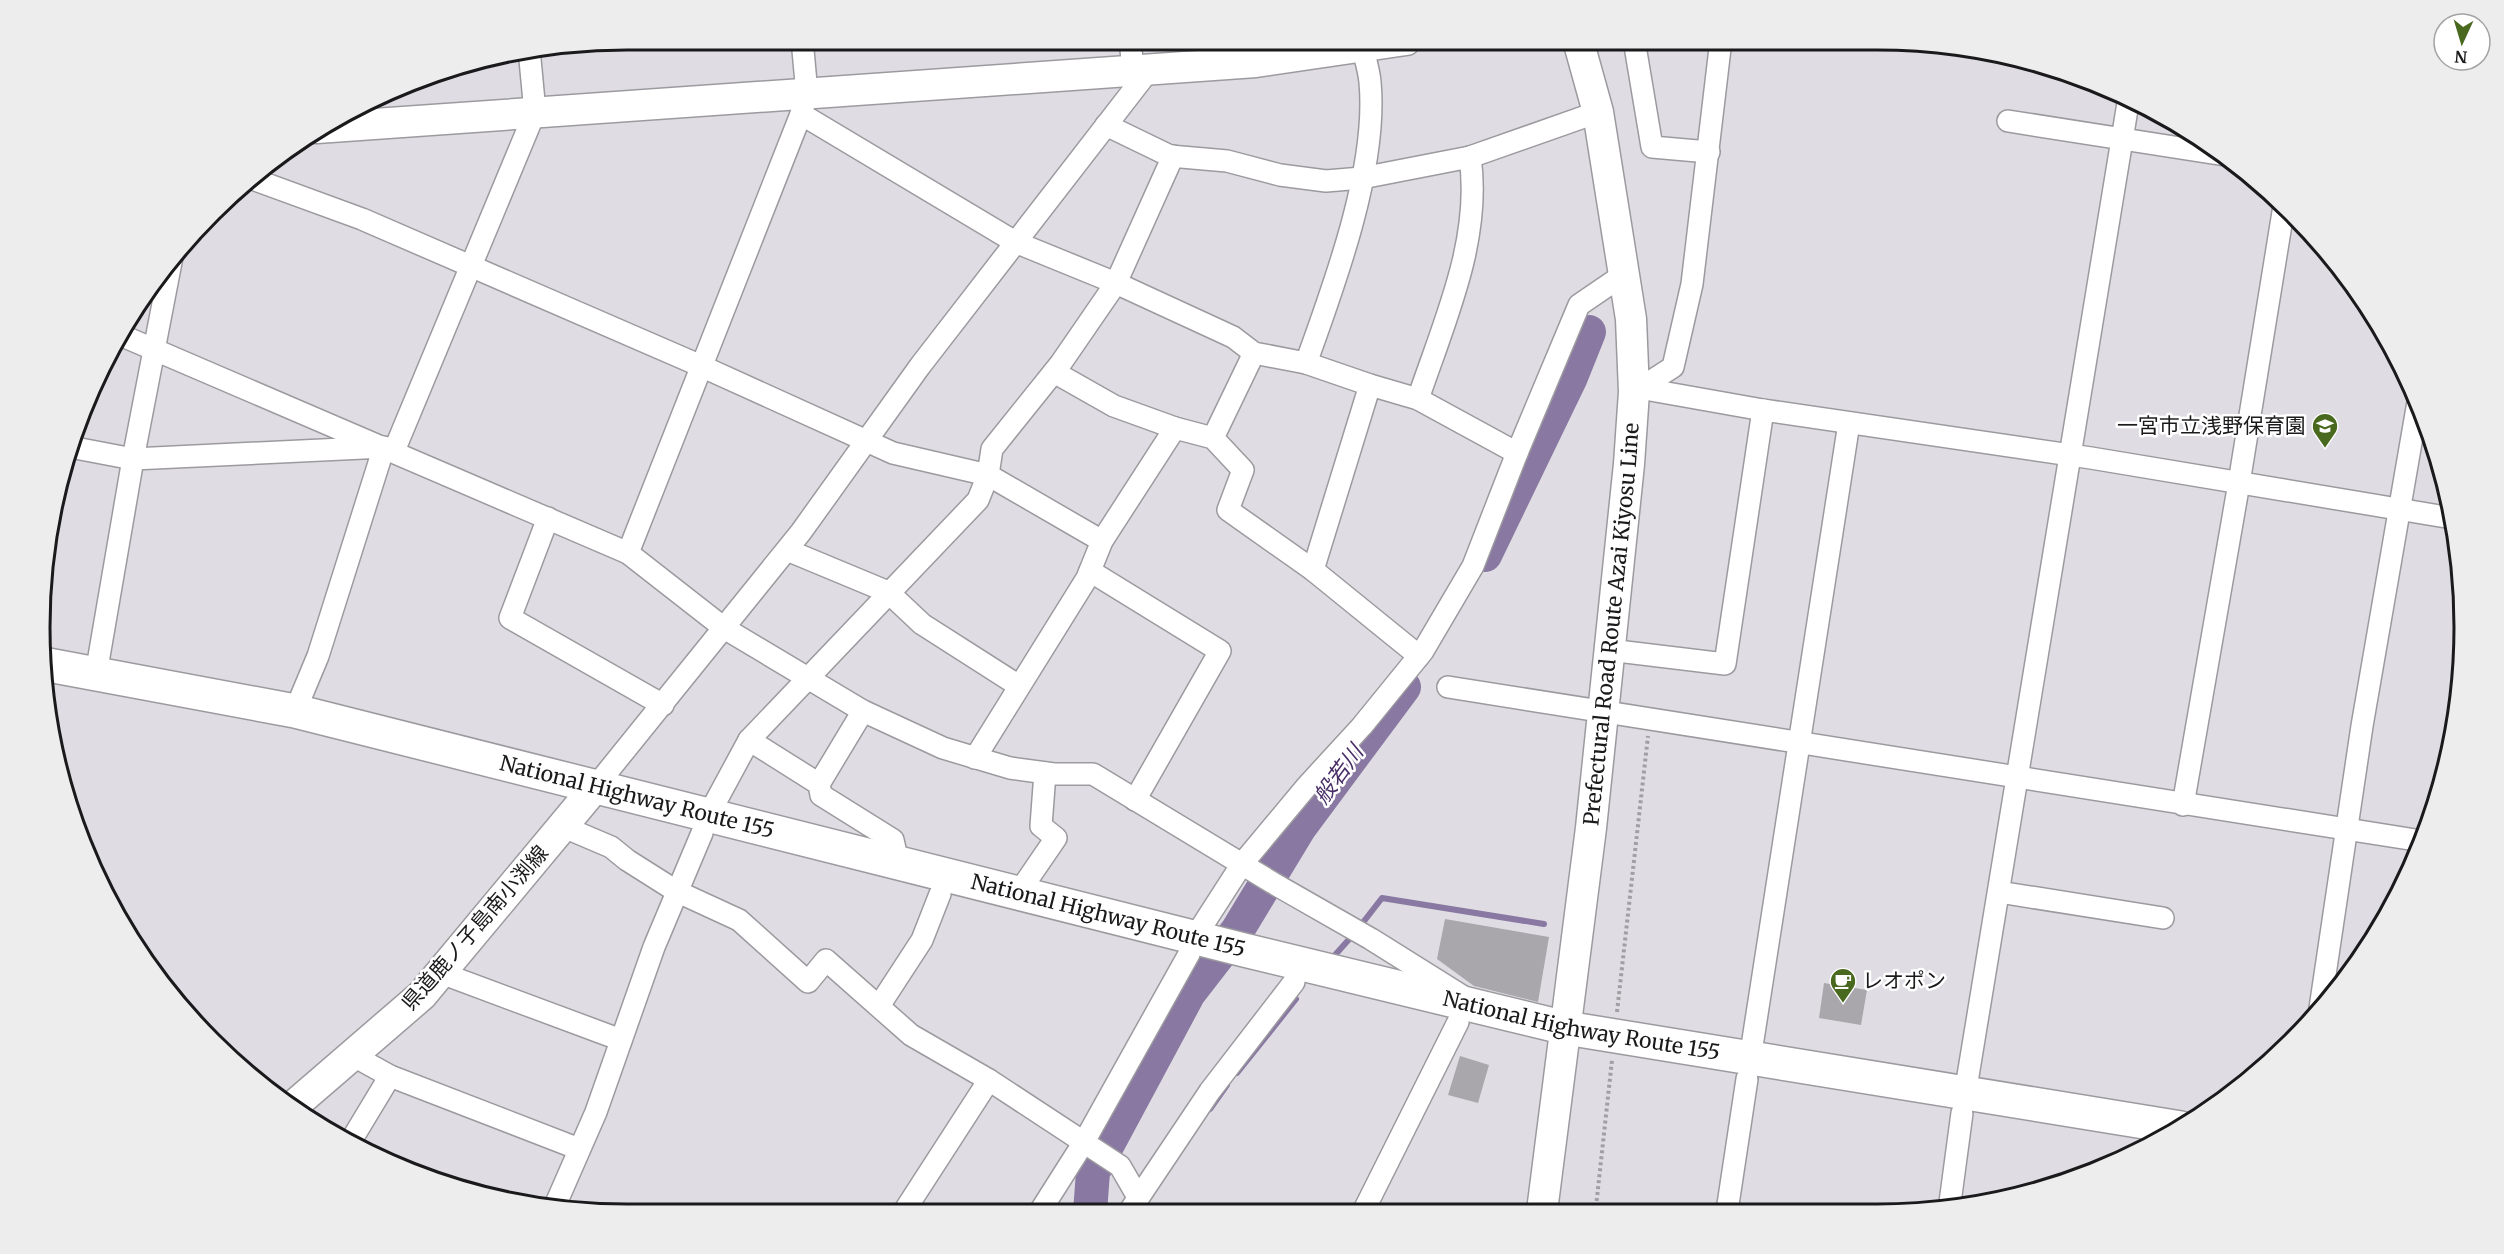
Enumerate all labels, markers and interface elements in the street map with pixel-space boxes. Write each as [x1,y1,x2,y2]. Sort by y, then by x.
north arrow [2432,12,2492,72]
text: N [2454,47,2468,67]
school or university icon: 一宮市立浅野保育園 [2310,411,2340,449]
place label: 一宮市立浅野保育園 [2117,412,2306,439]
street label: Prefectural Road Route Azai Kiyosu Line [1577,422,1645,827]
water label: 般若川 [1307,737,1370,809]
street label: National Highway Route 155 [497,749,777,844]
street label: 県道鹿ノ子島南小渕線 [396,840,554,1016]
street label: National Highway Route 155 [968,868,1248,963]
cafe icon: レオポン [1828,966,1858,1004]
place label: レオポン [1862,967,1946,994]
street label: National Highway Route 155 [1440,985,1722,1066]

